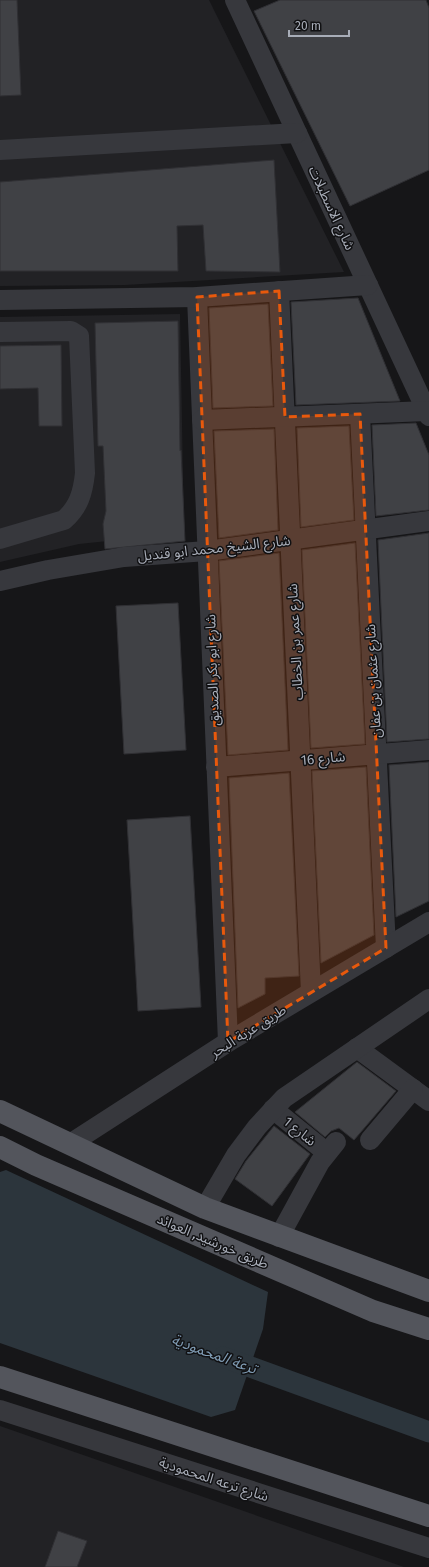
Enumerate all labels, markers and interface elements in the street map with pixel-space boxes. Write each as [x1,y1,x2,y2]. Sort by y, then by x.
scale bar [289,12,349,38]
text: 20 m [295,19,321,33]
street label: شارع الاسطبلات [303,164,358,254]
street label: شارع الشيخ محمد ابو قنديل [137,532,292,567]
street label: شارع عمر بن الخطاب [284,583,309,701]
street label: شارع ابو بكر الصديق [202,614,225,726]
street label: شارع عثمان بن عفان [362,623,387,738]
street label: شارع 16 [300,748,346,771]
street label: طريق عزبة البحر [206,1001,290,1063]
street label: شارع 1 [279,1113,319,1151]
street label: طريق خورشيد, العوائد [154,1210,271,1274]
water label: ترعة المحمودية [169,1330,261,1379]
street label: شارع ترعه المحمودية [156,1454,271,1507]

